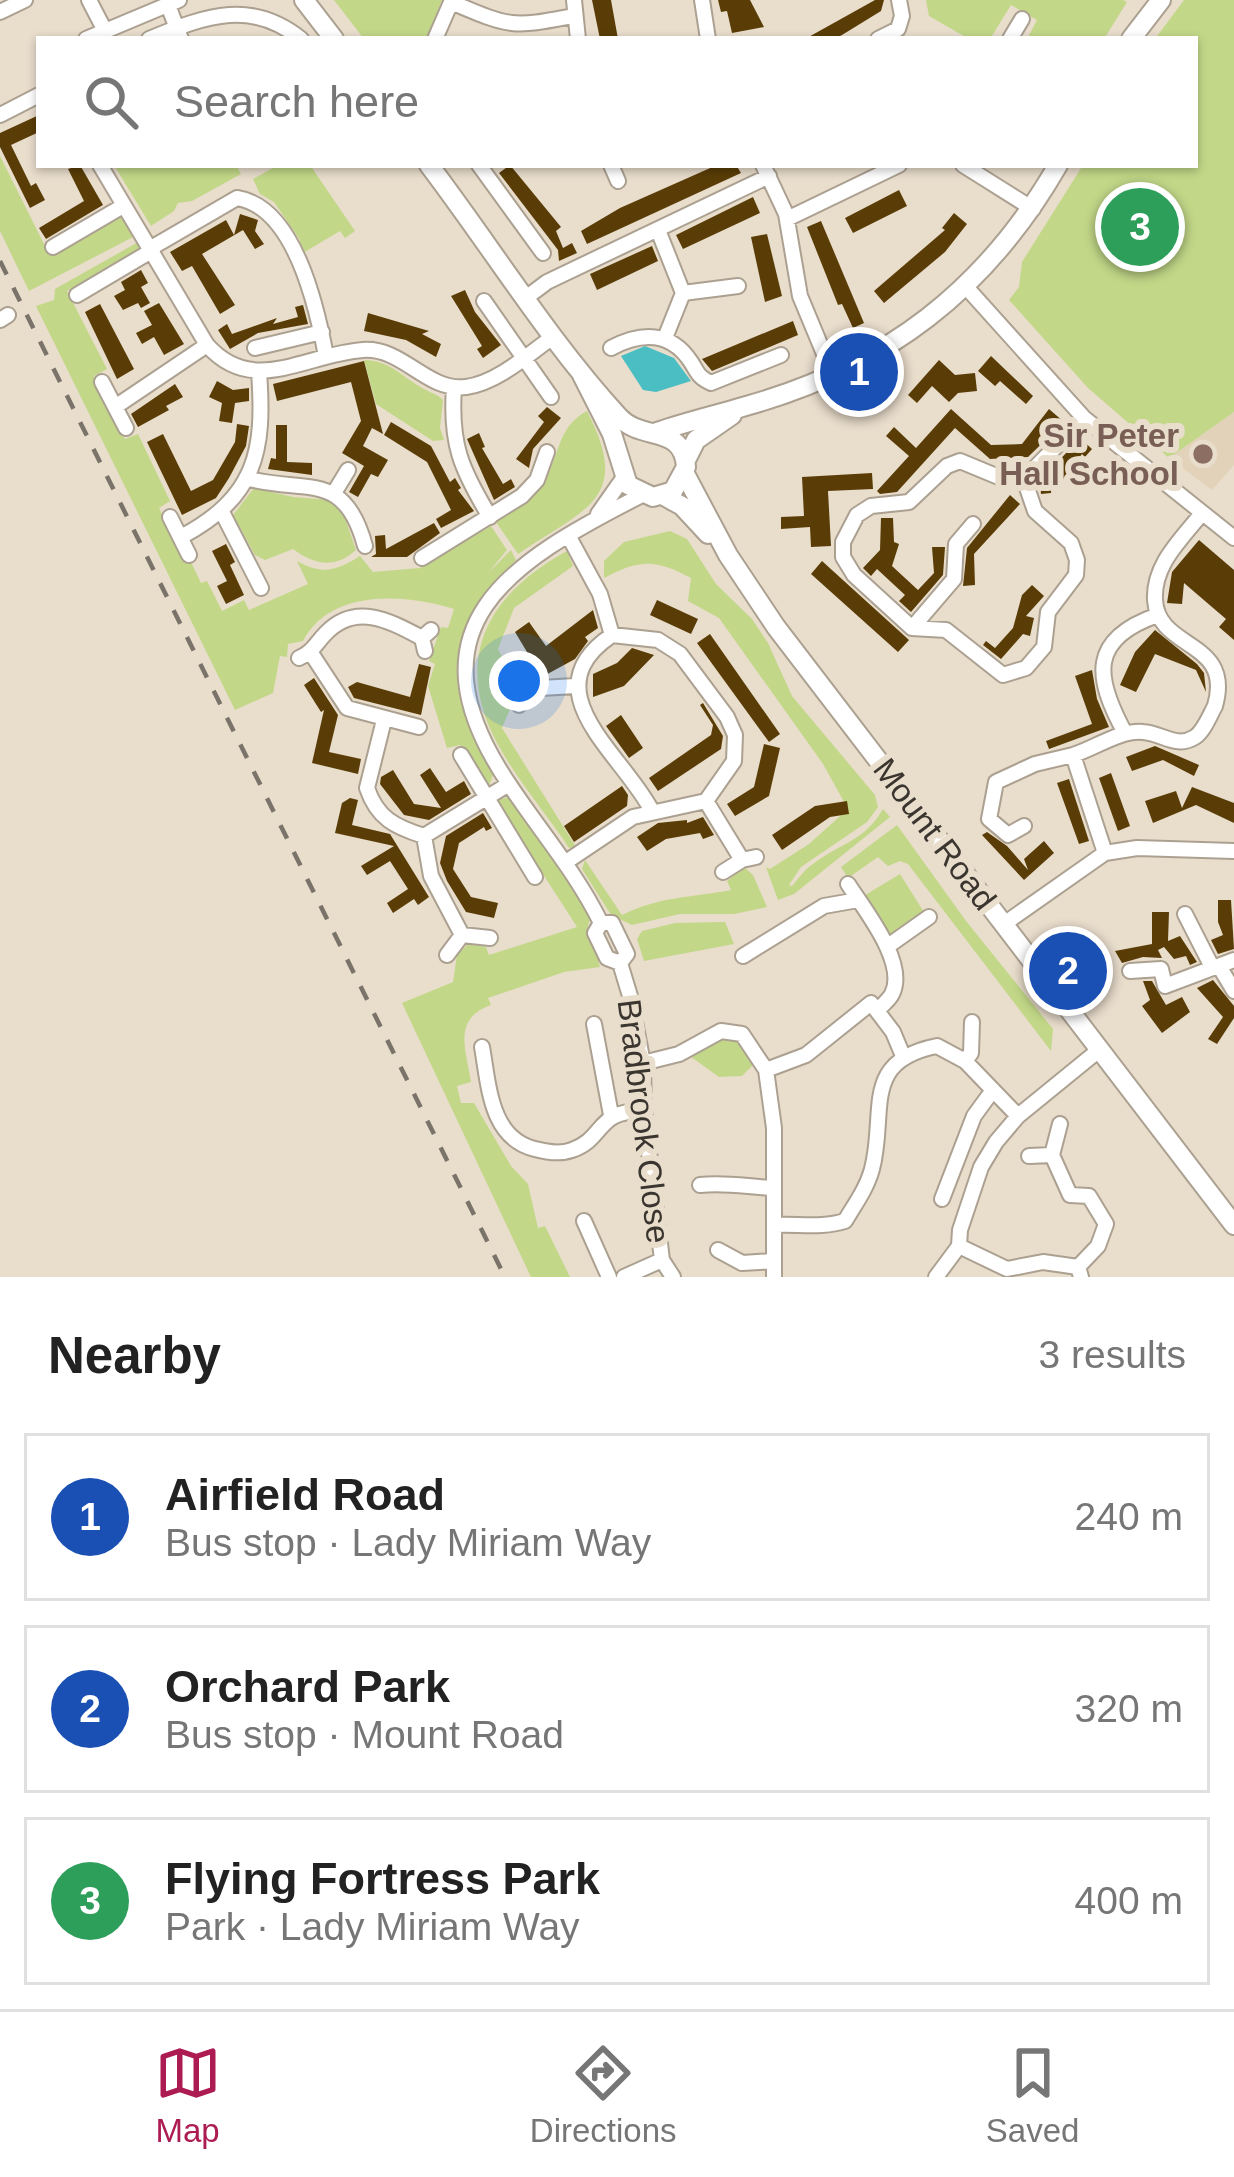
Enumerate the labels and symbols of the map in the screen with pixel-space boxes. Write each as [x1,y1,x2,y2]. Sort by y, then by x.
pin: 3 [1101,182,1179,272]
pin: 1 [820,327,898,417]
place label: Sir Peter Hall School [999,417,1179,492]
marker: Sir Peter Hall School [1190,441,1216,467]
your location [489,651,549,711]
street label: Mount Road [866,751,1004,917]
pin: 2 [1029,926,1107,1016]
street label: Bradbrook Close [611,997,677,1245]

